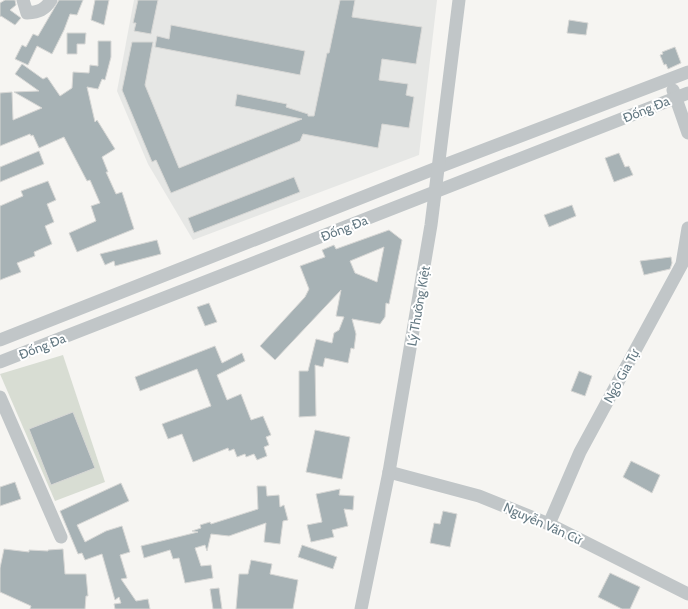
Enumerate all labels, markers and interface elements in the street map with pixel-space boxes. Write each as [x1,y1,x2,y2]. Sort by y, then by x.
street label: Đống Đa [620,92,672,126]
street label: Đống Đa [318,211,370,244]
street label: Lý Thường Kiệt [403,264,433,347]
street label: Đống Đa [16,329,68,362]
street label: Ngô Gia Tự [600,345,643,406]
street label: Nguyễn Văn Cừ [501,499,586,548]

